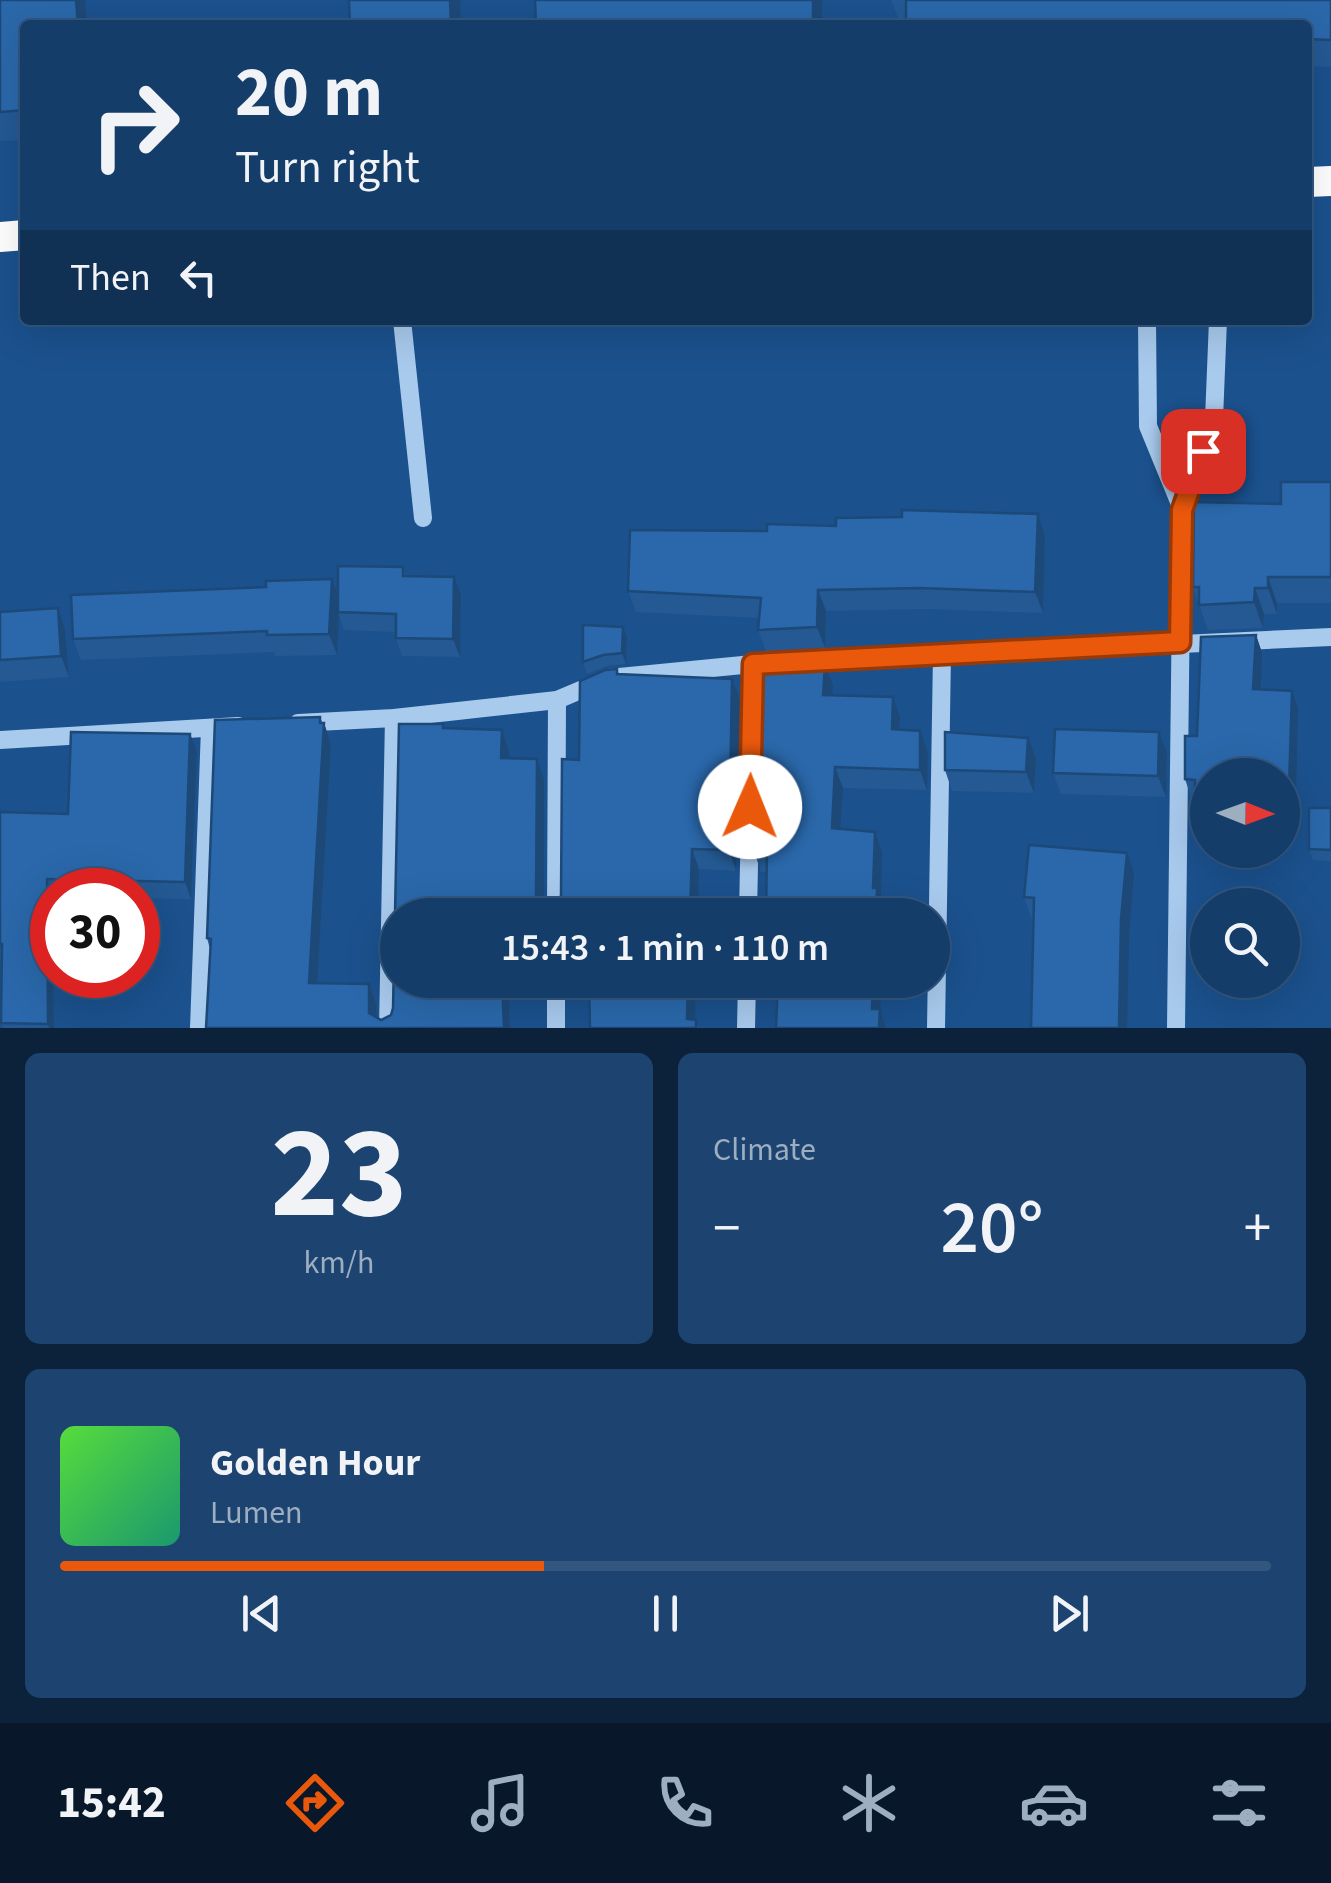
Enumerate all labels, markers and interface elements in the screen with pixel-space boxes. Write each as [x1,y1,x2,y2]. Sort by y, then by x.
text: 20 m [235,43,383,143]
icon: right [70,60,200,190]
text: Turn right [235,136,420,200]
icon: left [171,250,226,305]
text: Then [70,251,151,305]
pin [1161,409,1246,494]
icon: arrive [1176,424,1231,479]
position arrow [698,755,802,859]
north arrow [1190,758,1300,868]
map controls [1190,758,1300,998]
speed limit sign: 30 [30,868,160,998]
button: search [1190,888,1300,998]
text: 15:43 · 1 min · 110 m [501,921,829,975]
text: 23 [270,1082,408,1267]
text: Climate [713,1127,816,1173]
text: 20° [940,1175,1044,1282]
text: − [713,1190,740,1268]
text: + [1244,1190,1271,1268]
text: km/h [304,1240,374,1286]
text: Golden Hour [210,1436,420,1490]
text: Lumen [210,1490,303,1536]
icon: previous [234,1586,289,1641]
icon: pause [638,1586,693,1641]
icon: next [1042,1586,1097,1641]
icon: directions [280,1768,350,1838]
icon: music [465,1768,535,1838]
icon: phone [650,1768,720,1838]
icon: climate [834,1768,904,1838]
icon: car [1019,1768,1089,1838]
icon: filters [1204,1768,1274,1838]
text: 15:42 [57,1771,166,1835]

